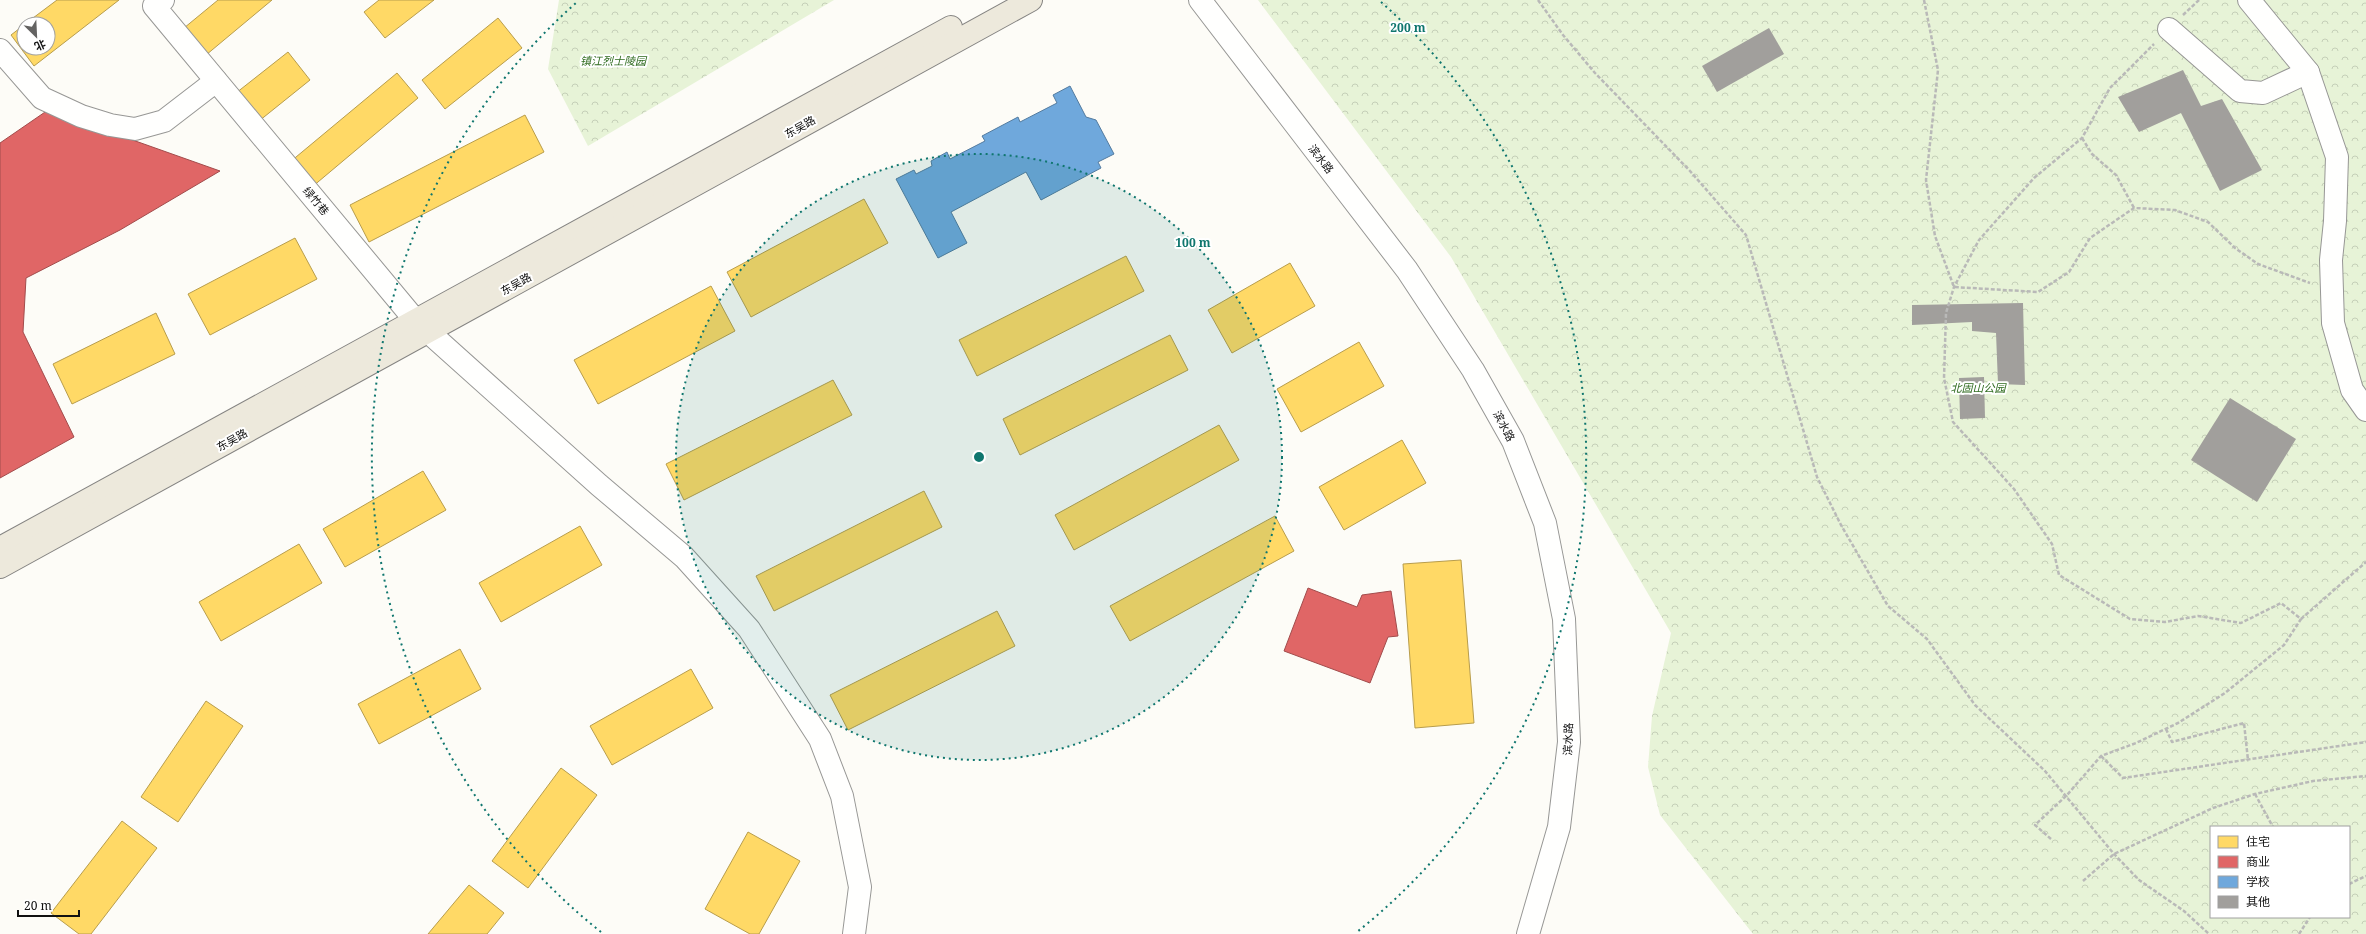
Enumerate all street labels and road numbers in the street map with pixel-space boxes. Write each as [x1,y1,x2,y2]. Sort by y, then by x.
street label: 东吴路 [782,112,818,141]
street label: 滨水路 [1305,141,1337,176]
street label: 绿竹巷 [300,183,333,218]
street label: 东吴路 [498,269,534,298]
street label: 滨水路 [1490,408,1519,444]
street label: 东吴路 [214,425,250,454]
street label: 滨水路 [1559,722,1576,756]

